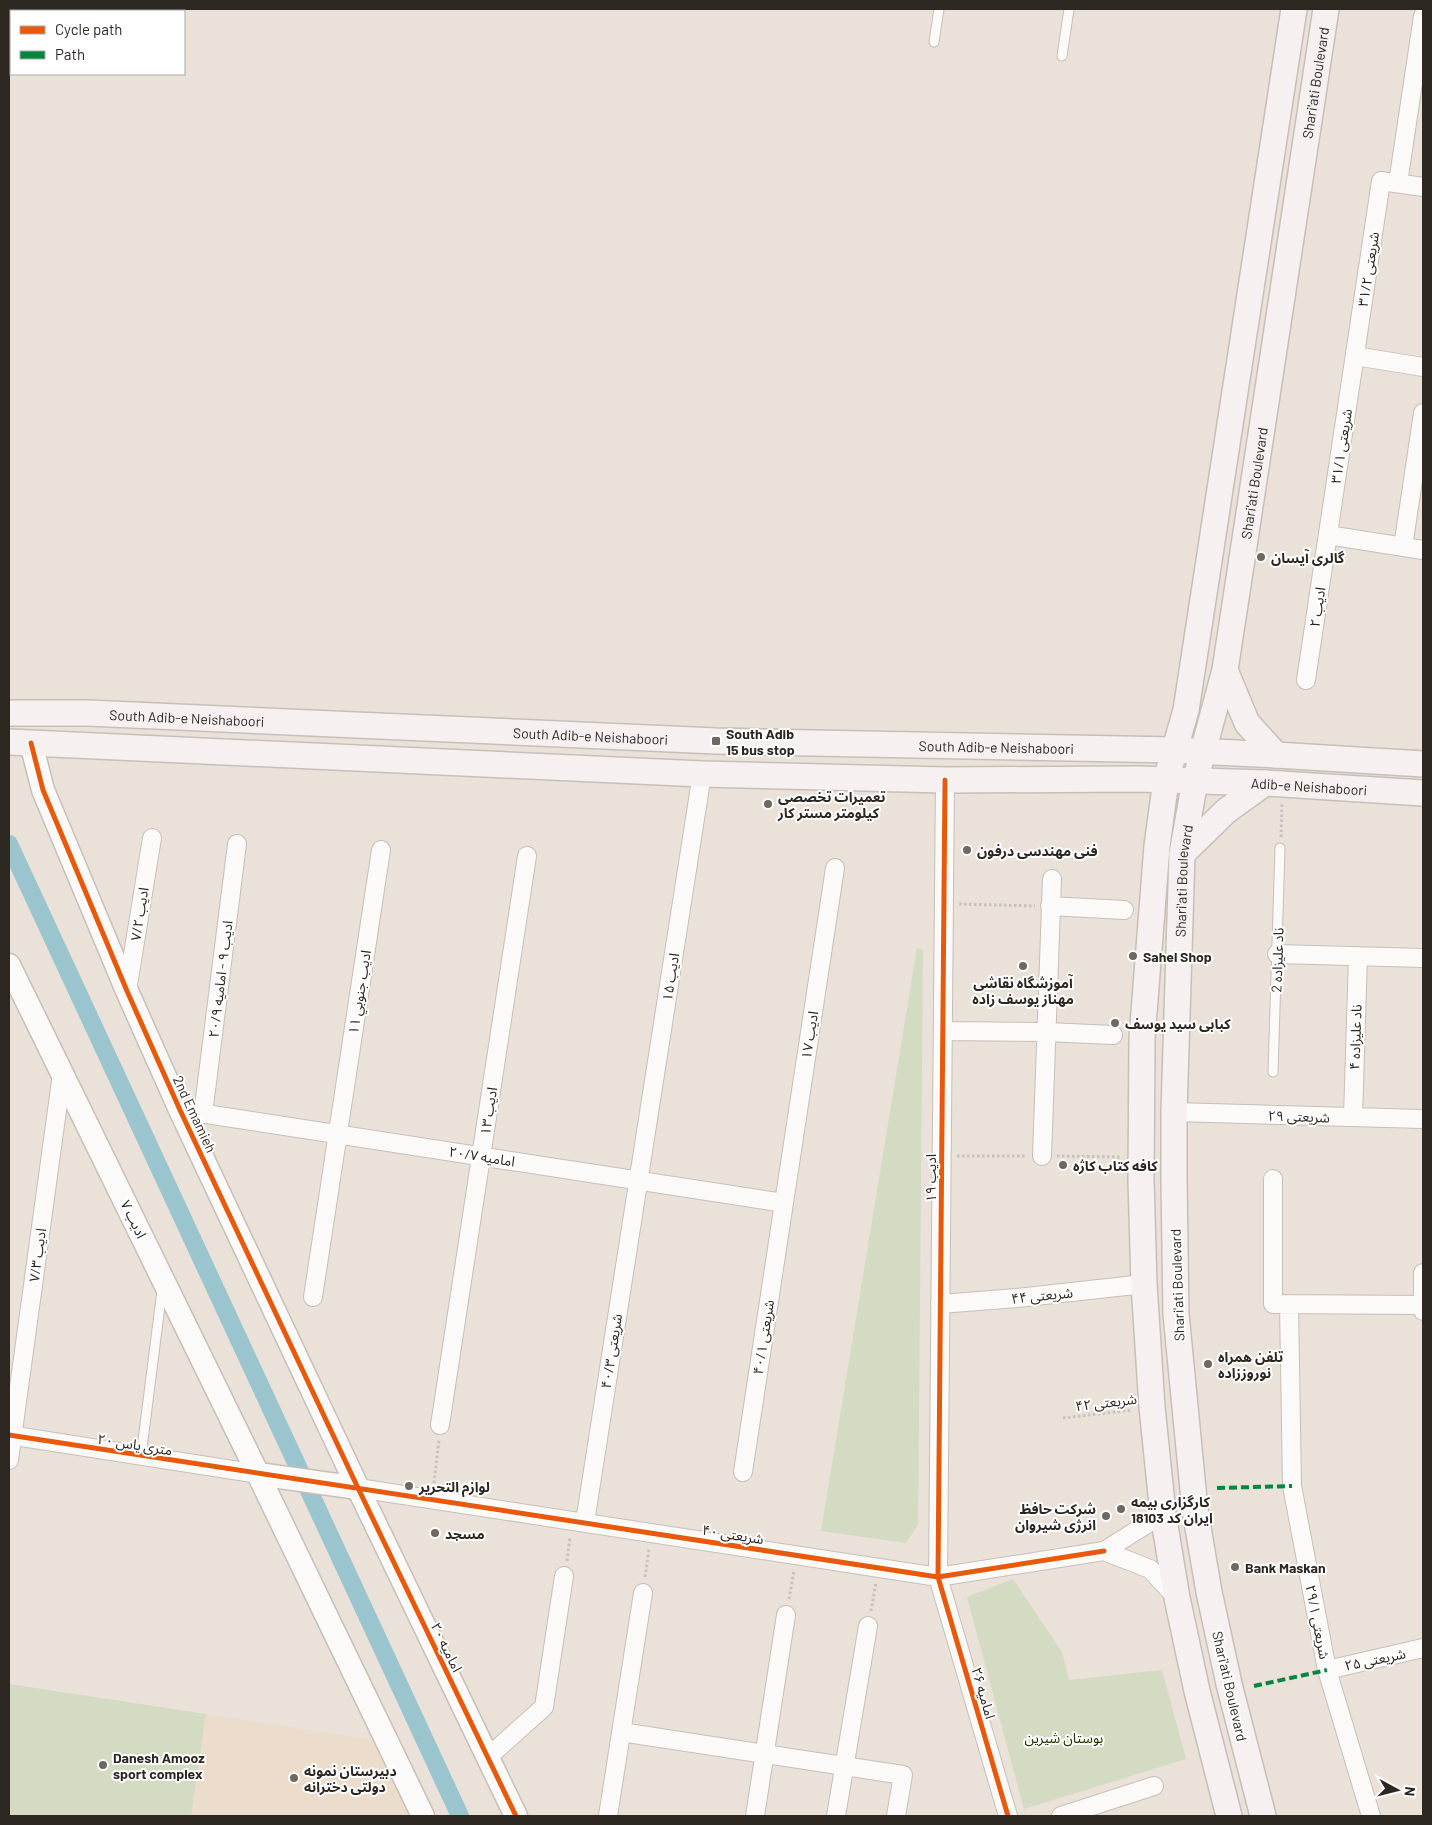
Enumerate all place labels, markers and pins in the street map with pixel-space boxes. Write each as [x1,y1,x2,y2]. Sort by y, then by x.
place label: گالری آيسان [1271,549,1345,567]
marker: گالری آيسان [1255,551,1267,563]
place label: South Adib 15 bus stop [726,725,795,758]
marker: South Adib 15 bus stop [710,735,722,747]
place label: تعمیرات تخصصی کیلومتر مستر کار [777,788,886,822]
marker: تعمیرات تخصصی کیلومتر مستر کار [762,798,774,810]
place label: فنی مهندسی درفون [977,842,1098,860]
marker: فنی مهندسی درفون [961,844,973,856]
place label: Sahel Shop [1143,948,1212,965]
marker: Sahel Shop [1127,950,1139,962]
marker: آموزشگاه نقاشی مهناز یوسف زاده [1017,960,1029,972]
place label: آموزشگاه نقاشی مهناز یوسف زاده [972,974,1074,1008]
place label: کبابی سید یوسف [1125,1015,1231,1032]
marker: کبابی سید یوسف [1109,1017,1121,1029]
place label: کافه کتاب کاژه [1073,1157,1158,1175]
marker: کافه کتاب کاژه [1057,1159,1069,1171]
place label: تلفن همراه نوروززاده [1218,1348,1283,1382]
marker: تلفن همراه نوروززاده [1202,1358,1214,1370]
place label: لوازم التحریر [418,1478,490,1498]
marker: لوازم التحریر [403,1480,415,1492]
place label: کارگزاری بیمه ایران کد 18103 [1131,1493,1213,1527]
place label: شرکت حافظ انرژی شیروان [1015,1500,1096,1534]
marker: کارگزاری بیمه ایران کد 18103 [1115,1503,1127,1515]
marker: شرکت حافظ انرژی شیروان [1100,1510,1112,1522]
place label: مسجد [445,1525,485,1542]
marker: مسجد [429,1527,441,1539]
place label: Bank Maskan [1245,1559,1326,1576]
marker: Bank Maskan [1229,1561,1241,1573]
place label: Danesh Amooz sport complex [113,1749,205,1782]
marker: Danesh Amooz sport complex [97,1759,109,1771]
place label: دبیرستان نمونه دولتی دخترانه [304,1762,397,1796]
marker: دبیرستان نمونه دولتی دخترانه [288,1772,300,1784]

